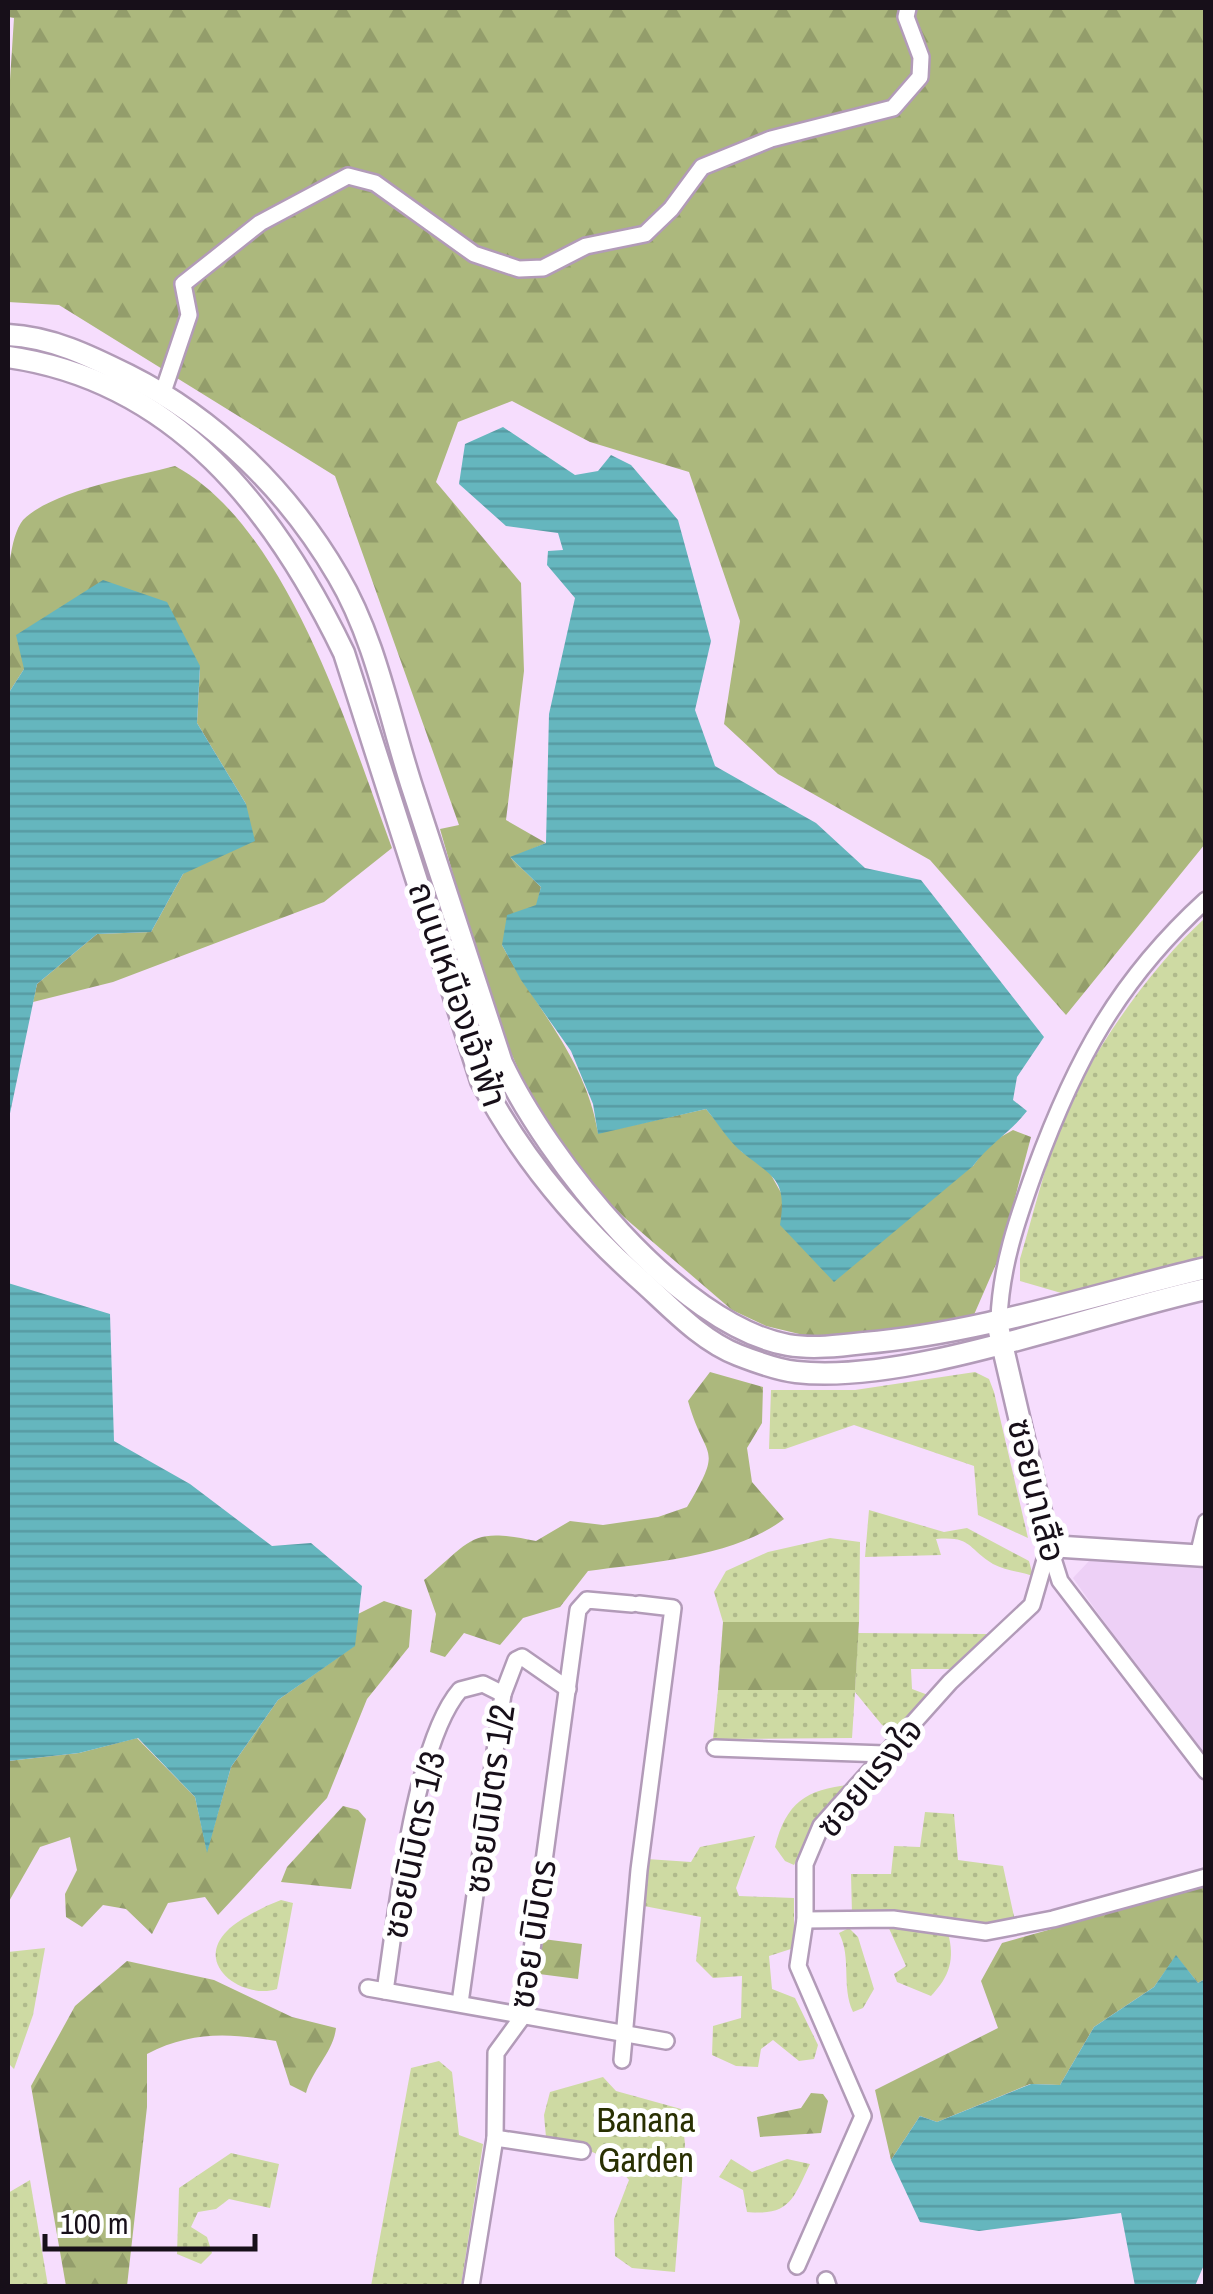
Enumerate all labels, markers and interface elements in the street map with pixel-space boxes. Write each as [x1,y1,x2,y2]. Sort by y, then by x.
street label: ถนนเหมืองเจ้าฟ้า [397,875,519,1113]
street label: ซอยนาเสือ [997,1413,1077,1567]
street label: ซอยนิมิตร 1/2 [452,1701,526,1897]
street label: ซอยแรงใจ [805,1707,933,1847]
street label: ซอยนิมิตร 1/3 [370,1747,456,1943]
street label: ซอย นิมิตร [497,1856,567,2012]
park label: Banana Garden [597,2096,696,2183]
scale bar [45,2189,255,2251]
text: 100 m [60,2203,128,2243]

